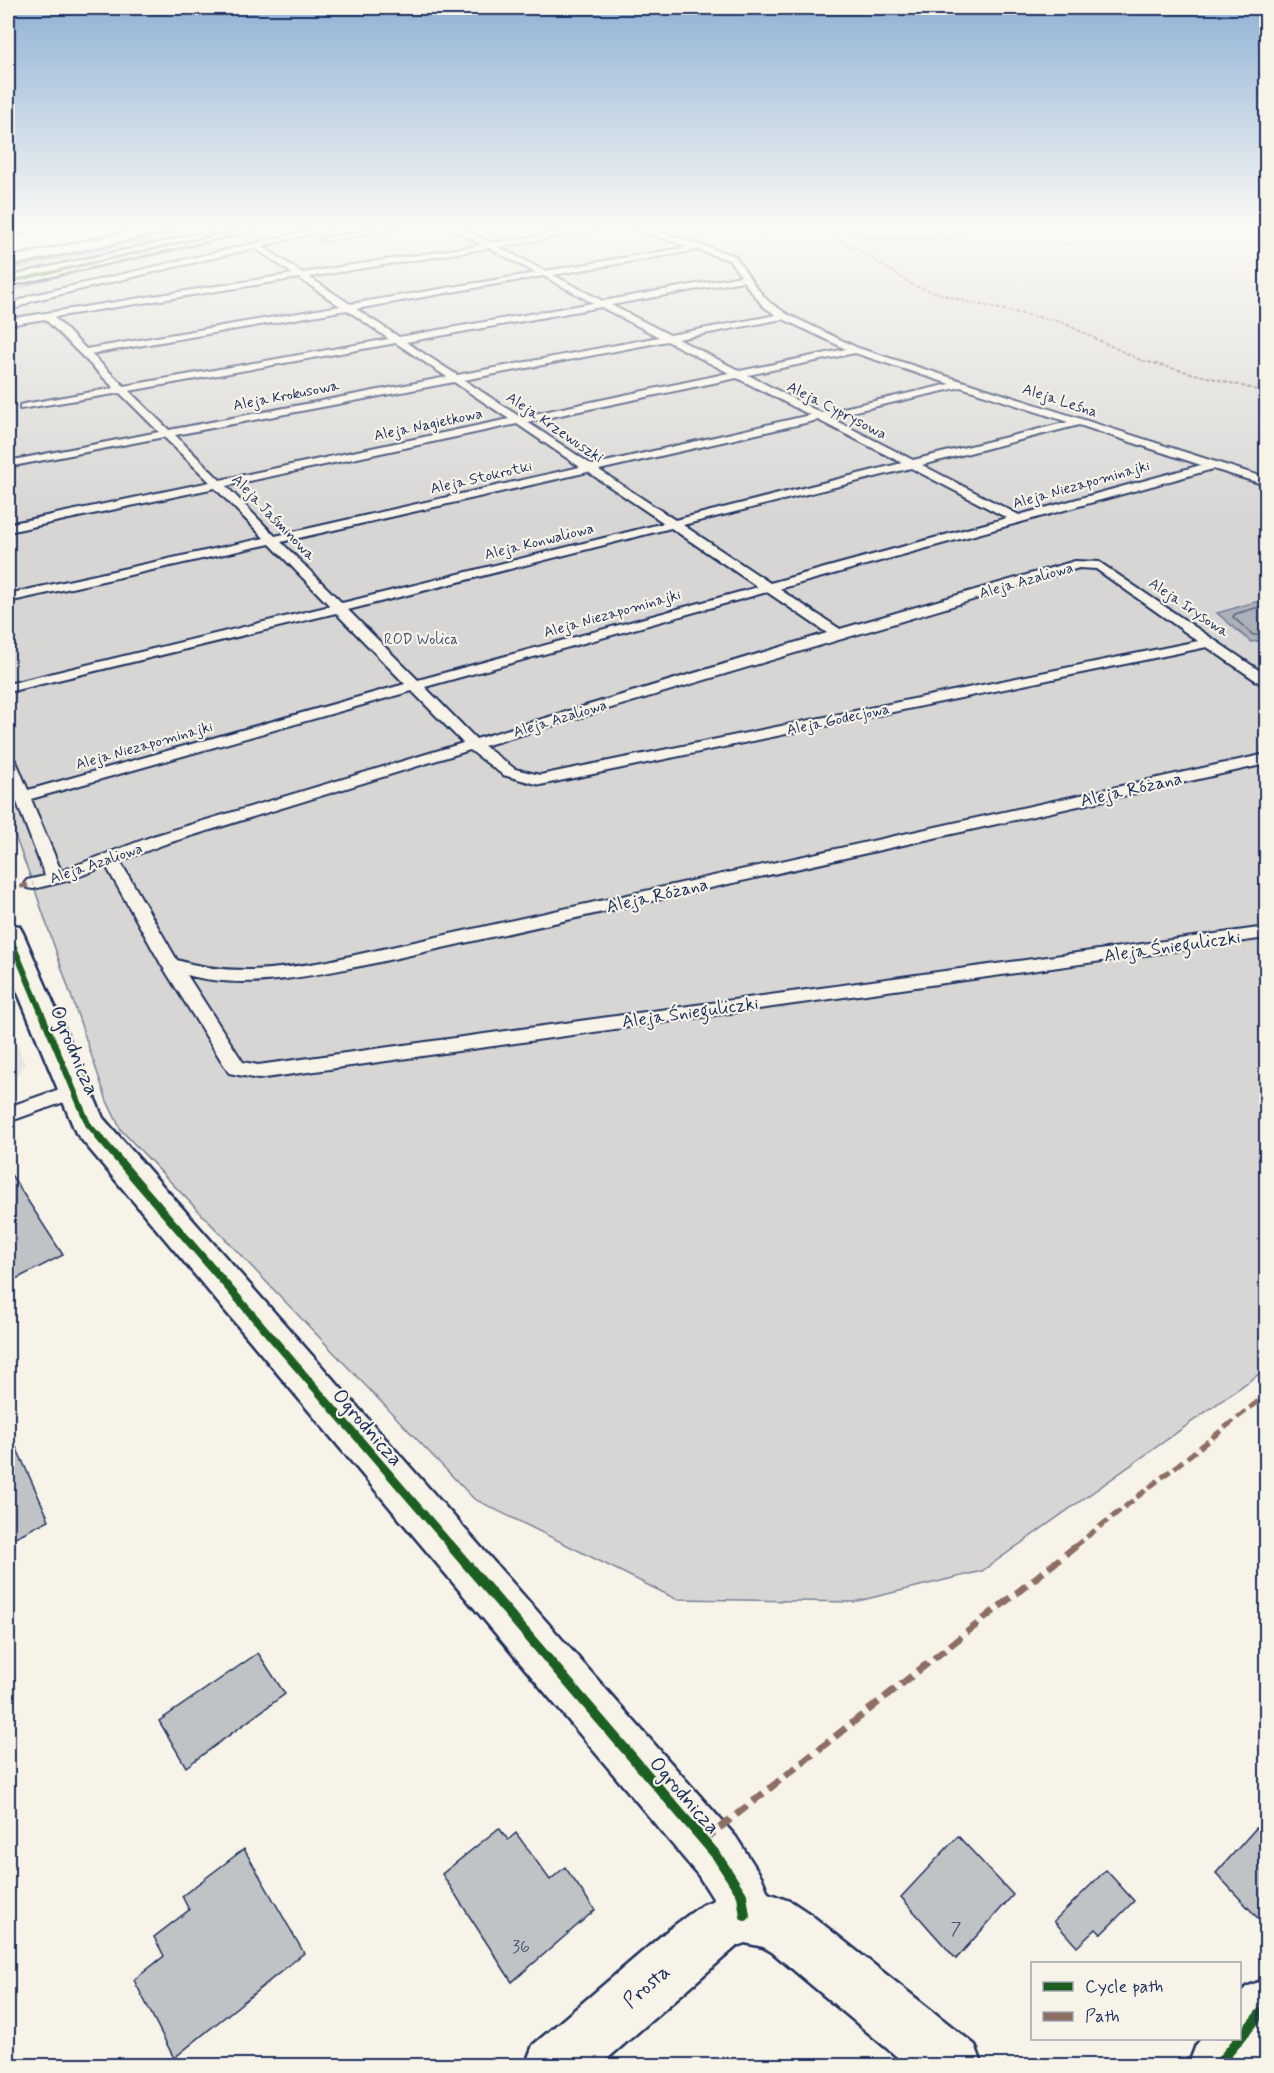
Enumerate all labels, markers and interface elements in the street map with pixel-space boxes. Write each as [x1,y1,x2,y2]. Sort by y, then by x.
street label: Aleja Krokusowa [231,376,342,416]
street label: Aleja Cyprysowa [783,377,890,445]
street label: Aleja Leśna [1020,379,1100,423]
street label: Aleja Krzewuszki [502,388,607,468]
street label: Aleja Nagietkowa [372,404,484,446]
street label: Aleja Niezapominajki [1010,456,1152,514]
street label: Aleja Stokrotki [428,457,534,499]
street label: Aleja Jaśminowa [227,470,320,566]
street label: Aleja Konwaliowa [482,519,596,565]
street label: Aleja Azaliowa [977,558,1076,604]
street label: Aleja Irysowa [1144,574,1233,643]
street label: Aleja Niezapominajki [541,585,683,643]
park label: ROD Wolica [384,630,458,650]
street label: Aleja Azaliowa [511,695,610,743]
street label: Aleja Godecjowa [785,699,892,741]
street label: Aleja Niezapominajki [73,717,215,775]
street label: Aleja Różana [1078,767,1184,813]
street label: Aleja Azaliowa [47,839,145,889]
street label: Aleja Różana [604,873,710,919]
street label: Aleja Śnieguliczki [1102,926,1242,970]
street label: Aleja Śnieguliczki [620,992,760,1036]
street label: Ogrodnicza [43,1001,106,1100]
street label: Ogrodnicza [325,1383,409,1473]
street label: Ogrodnicza [642,1751,726,1841]
house number: 7 [951,1917,962,1941]
house number: 36 [512,1935,530,1959]
street label: Prosta [617,1958,676,2015]
legend [1031,1962,1241,2040]
text: Cycle path [1085,1975,1163,1999]
text: Path [1085,2005,1120,2029]

